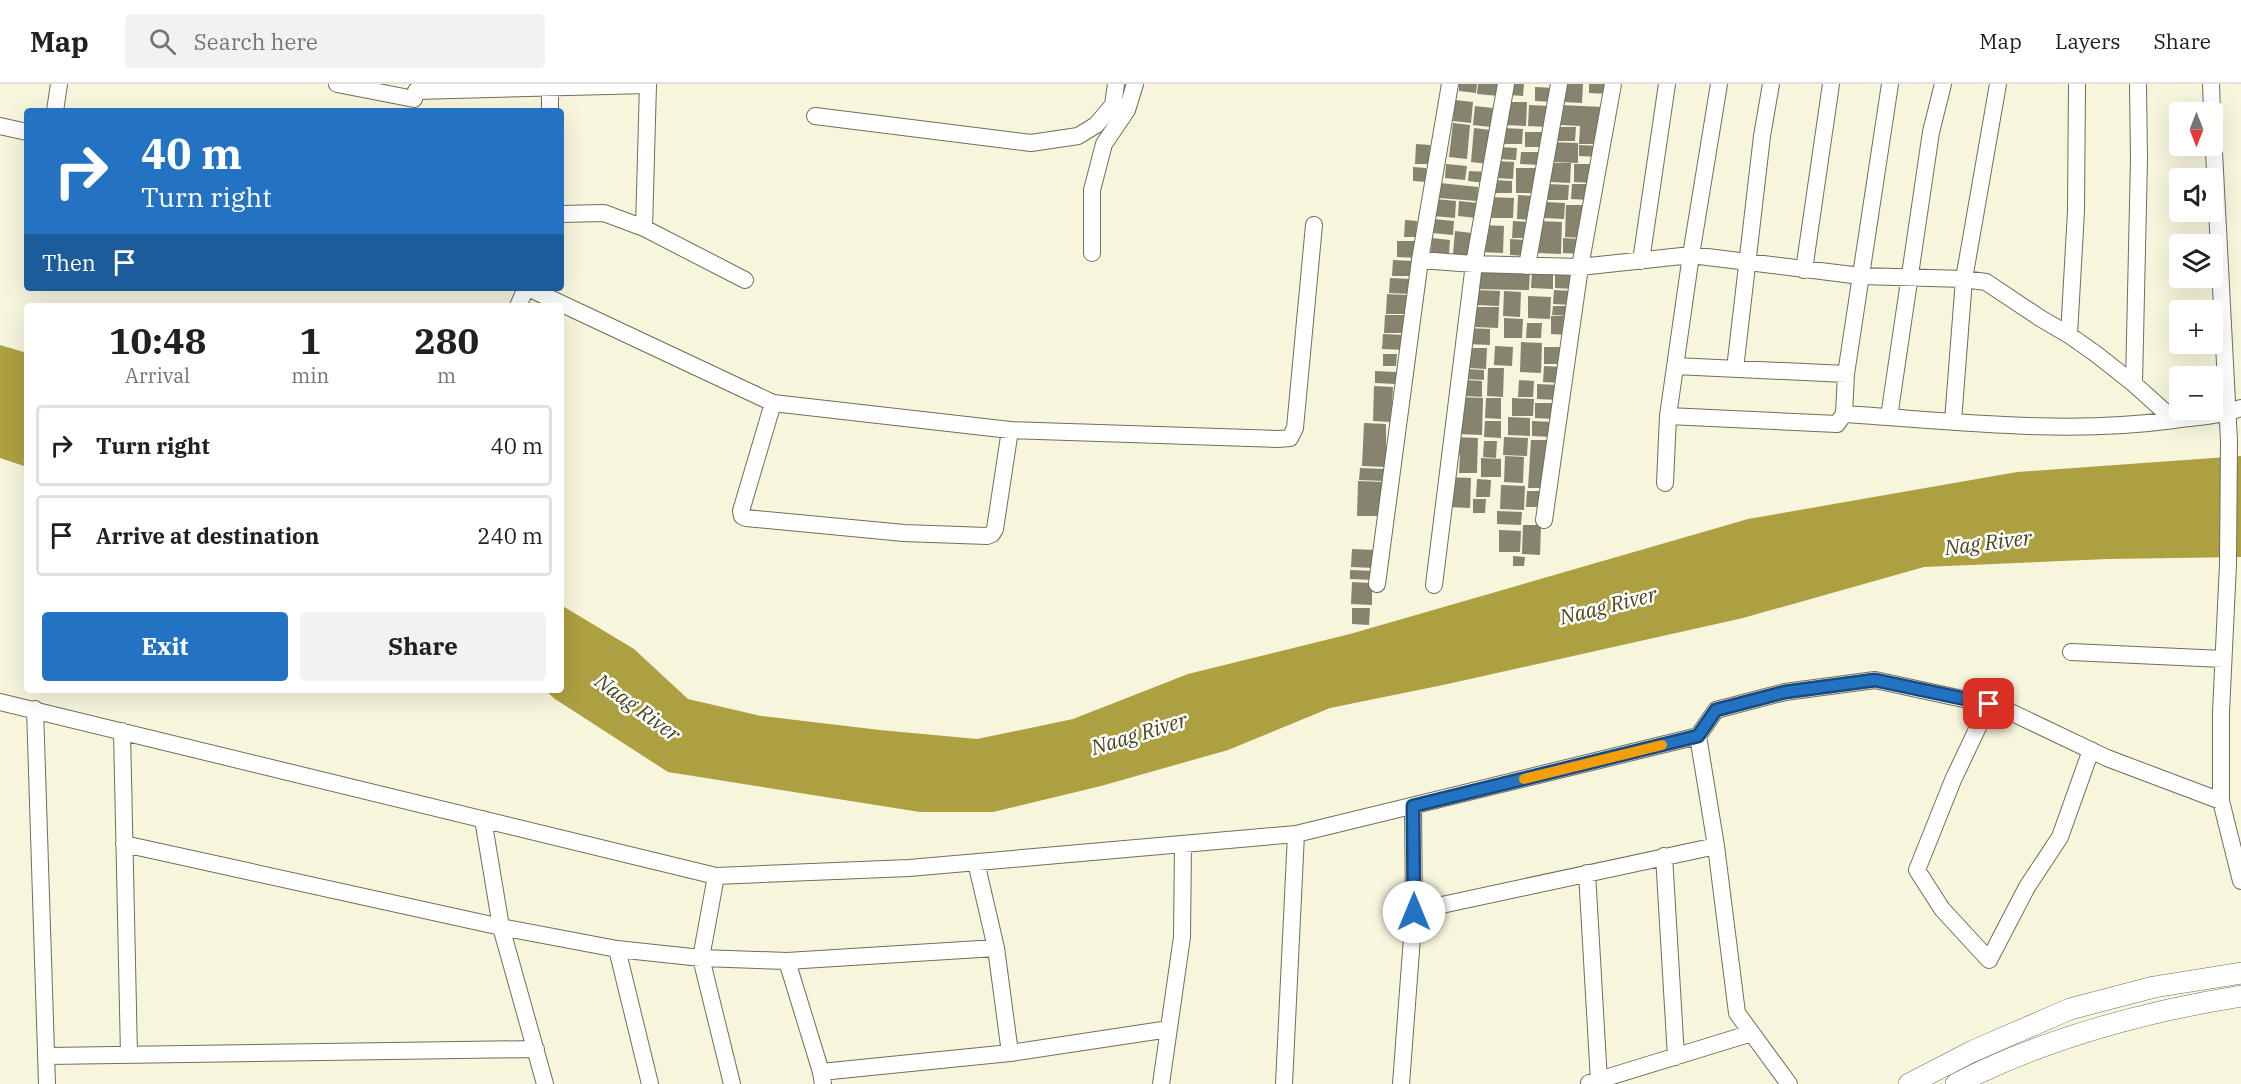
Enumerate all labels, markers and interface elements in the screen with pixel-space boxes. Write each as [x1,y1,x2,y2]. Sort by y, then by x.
search box [125,14,545,68]
text: Map [30,23,89,60]
icon: search [146,25,179,58]
text: Search here [194,27,318,56]
text: Map [1979,27,2022,55]
text: Layers [2055,27,2121,55]
text: Share [2154,27,2211,55]
north arrow [2169,102,2223,156]
map controls [2169,102,2223,420]
text: 40 m [141,126,242,181]
icon: right [42,132,120,210]
button: sound [2169,168,2223,222]
text: Turn right [141,179,272,214]
button: layers [2169,234,2223,288]
icon: arrive [108,246,141,279]
text: Then [42,248,96,277]
button: + [2169,300,2223,354]
text: 10:48 [109,317,206,364]
text: 1 [299,317,321,364]
text: 280 [414,317,479,364]
text: Arrival [125,362,190,389]
text: min [291,362,329,389]
text: m [437,362,456,389]
button: − [2169,366,2223,420]
icon: right [45,429,78,462]
text: Turn right [96,431,210,460]
text: 40 m [491,431,543,460]
icon: arrive [45,519,78,552]
text: Arrive at destination [96,521,319,550]
text: 240 m [477,521,543,550]
water label: Nag River [1942,523,2034,561]
water label: Naag River [1555,579,1660,631]
button: Exit [42,612,288,681]
button: Share [300,612,546,681]
water label: Naag River [589,666,687,748]
pin [1963,678,2014,729]
icon: arrive [1972,687,2005,720]
water label: Naag River [1086,705,1191,761]
position arrow [1382,880,1446,944]

